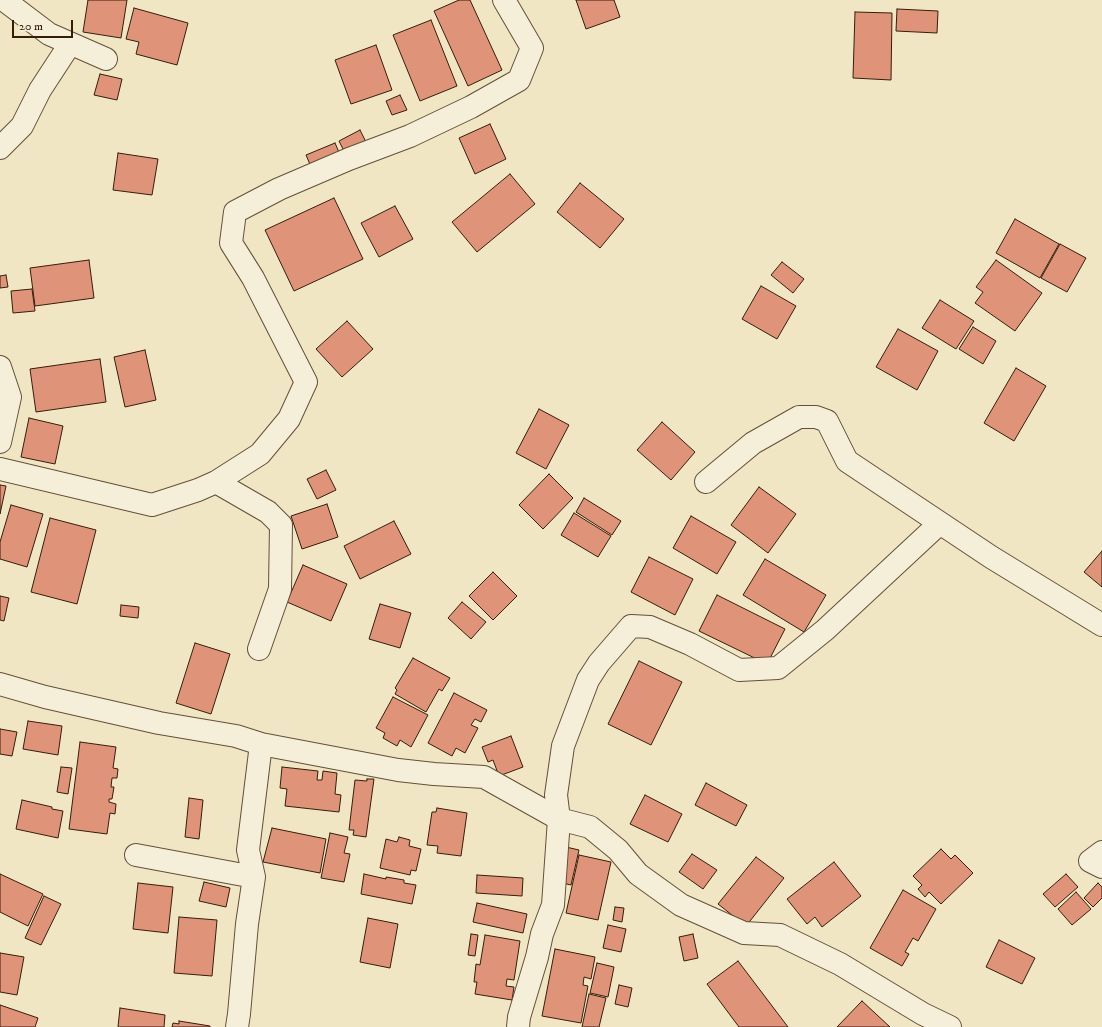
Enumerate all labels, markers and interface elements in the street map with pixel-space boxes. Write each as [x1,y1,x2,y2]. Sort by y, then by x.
scale bar [14,12,75,38]
text: 20 m [19,19,43,34]

